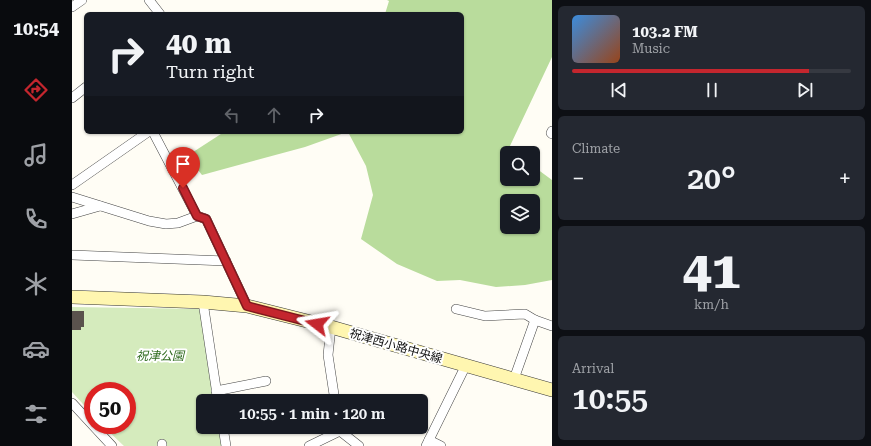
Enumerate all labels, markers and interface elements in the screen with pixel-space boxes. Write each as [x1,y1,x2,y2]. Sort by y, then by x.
text: 10:54 [13,18,59,39]
text: 103.2 FM [632,23,698,41]
text: 40 m [166,27,231,60]
icon: right [100,28,152,80]
text: Music [632,41,670,56]
text: Turn right [166,61,254,82]
icon: directions [22,76,50,104]
icon: previous [608,79,630,101]
icon: pause [701,79,723,101]
icon: next [794,79,816,101]
icon: left [221,104,243,126]
icon: ahead [263,104,285,126]
icon: right [305,104,327,126]
icon: music [22,141,50,169]
text: Climate [572,141,620,156]
map controls [500,146,540,234]
button: search [500,146,540,186]
pin [166,147,200,188]
icon: arrive [172,153,194,175]
text: 20° [687,161,736,196]
text: − [572,166,584,191]
text: + [839,166,851,191]
button: layers [500,194,540,234]
icon: phone [22,205,50,233]
text: 41 [682,240,741,301]
icon: climate [22,270,50,298]
text: km/h [694,297,729,312]
position arrow [296,303,338,345]
street label: 祝津西小路中央線 [348,326,444,366]
icon: car [22,335,50,363]
park label: 祝津公園 [136,349,186,363]
text: Arrival [572,361,614,376]
text: 10:55 [572,381,648,416]
speed limit sign: 50 [84,382,136,434]
icon: filters [22,400,50,428]
text: 10:55 · 1 min · 120 m [239,405,385,423]

